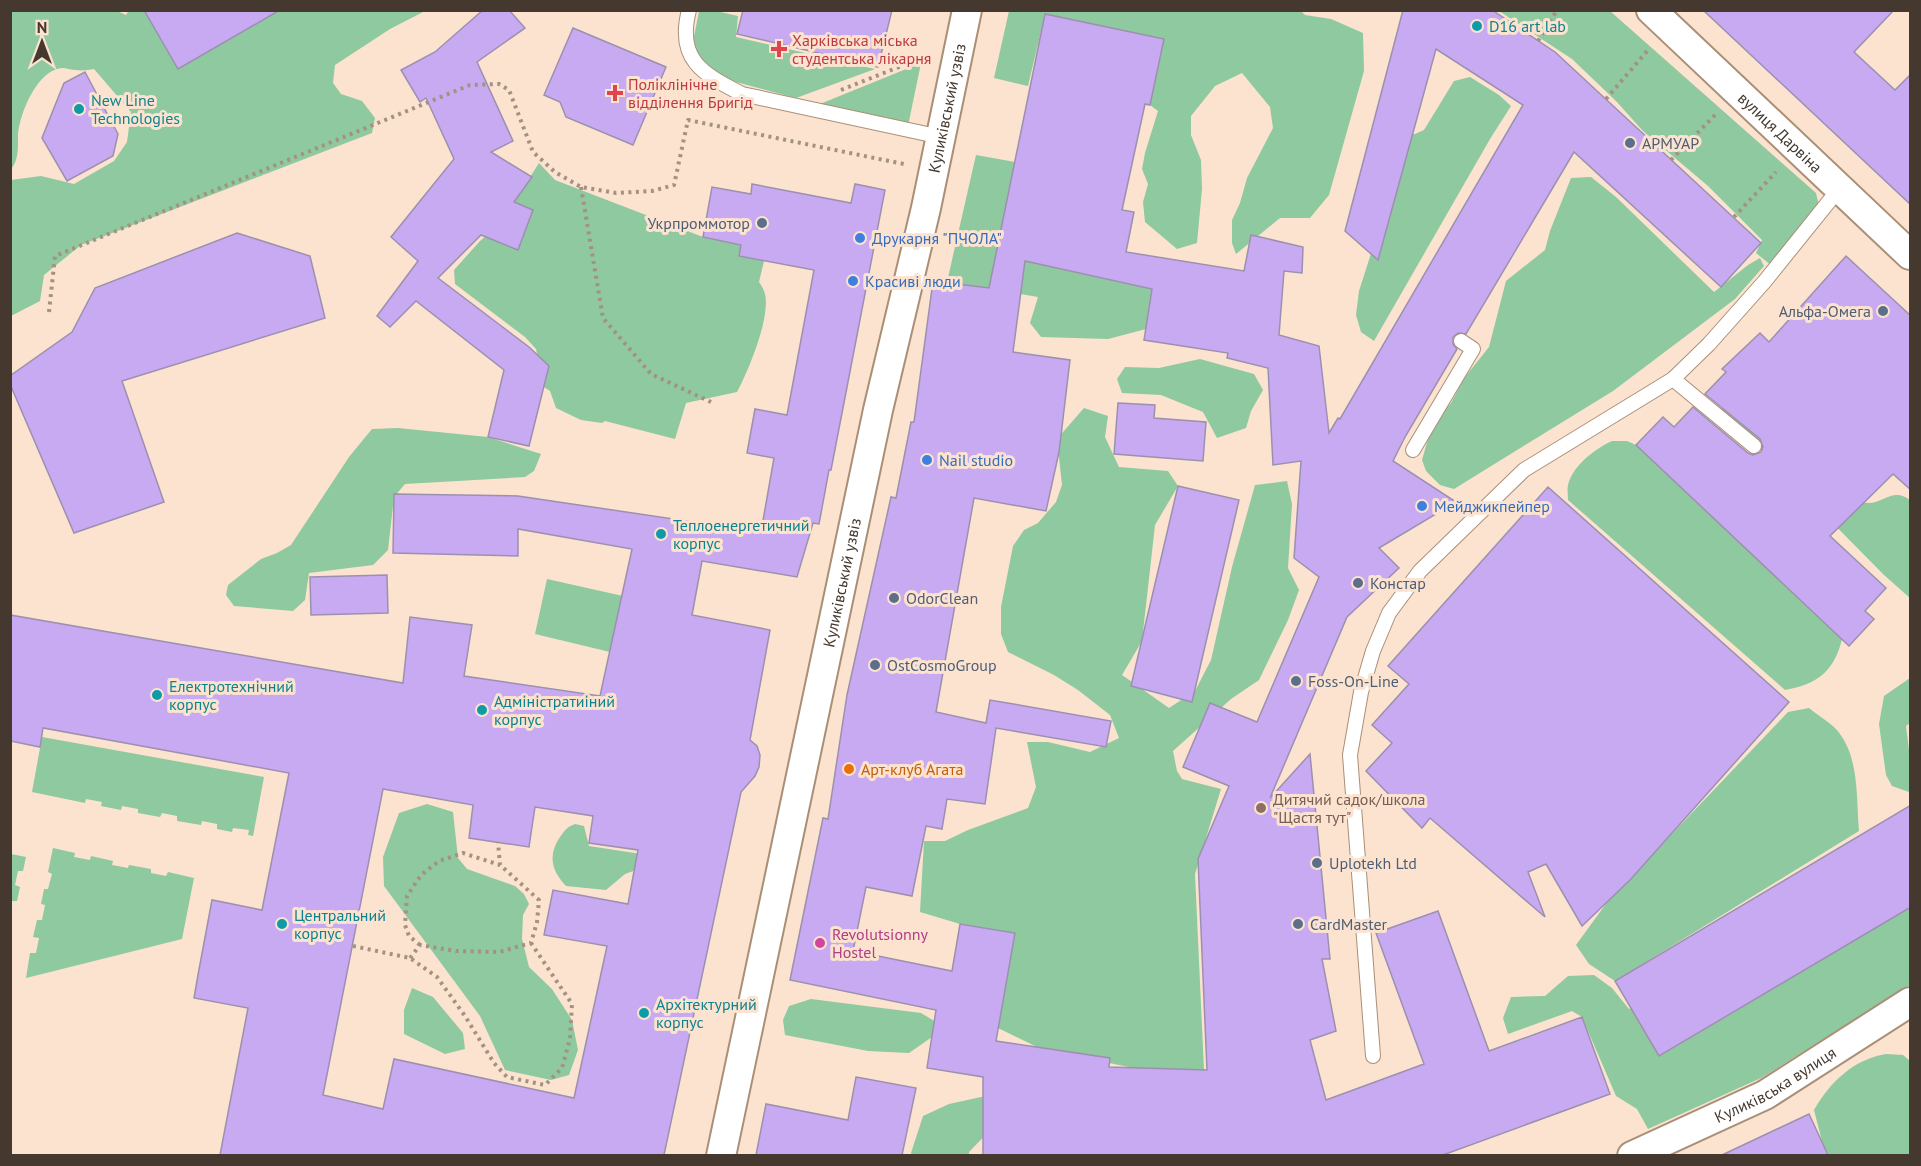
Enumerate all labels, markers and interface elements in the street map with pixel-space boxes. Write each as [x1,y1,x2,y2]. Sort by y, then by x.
north arrow [12,12,72,72]
place label: D16 art lab [1489,16,1566,36]
text: N [37,17,47,37]
marker: D16 art lab [1470,19,1484,33]
place label: Харківська міська студентська лікарня [792,30,931,68]
marker: Харківська міська студентська лікарня [770,40,788,58]
street label: Куликівський узвіз [924,42,970,175]
place label: Поліклінічне відділення Бригід [628,74,753,112]
marker: Поліклінічне відділення Бригід [606,84,624,102]
street label: вулиця Дарвіна [1734,88,1827,177]
place label: New Line Technologies [91,90,180,128]
marker: New Line Technologies [72,102,86,116]
place label: АРМУАР [1642,133,1699,153]
marker: АРМУАР [1623,136,1637,150]
place label: Укрпроммотор [648,213,750,233]
marker: Укрпроммотор [755,216,769,230]
place label: Друкарня "ПЧОЛА" [872,228,1002,248]
marker: Друкарня "ПЧОЛА" [853,231,867,245]
place label: Красиві люди [865,271,961,291]
marker: Красиві люди [846,274,860,288]
place label: Альфа-Омега [1779,301,1871,321]
marker: Альфа-Омега [1876,304,1890,318]
place label: Nail studio [939,450,1013,470]
marker: Nail studio [920,453,934,467]
place label: Мейджикпейпер [1434,496,1550,516]
marker: Мейджикпейпер [1415,499,1429,513]
place label: Теплоенергетичний корпус [673,515,810,553]
street label: Куликівський узвіз [818,516,865,649]
marker: Теплоенергетичний корпус [654,527,668,541]
place label: Констар [1370,573,1426,593]
marker: Констар [1351,576,1365,590]
place label: OdorClean [906,588,978,608]
marker: OdorClean [887,591,901,605]
place label: OstCosmoGroup [887,655,997,675]
marker: OstCosmoGroup [868,658,882,672]
place label: Foss-On-Line [1308,671,1399,691]
marker: Foss-On-Line [1289,674,1303,688]
place label: Електротехнічний корпус [169,676,294,714]
marker: Електротехнічний корпус [150,688,164,702]
place label: Адміністратиіний корпус [494,691,615,729]
marker: Адміністратиіний корпус [475,703,489,717]
place label: Арт-клуб Агата [861,759,964,779]
marker: Арт-клуб Агата [842,762,856,776]
place label: Дитячий садок/школа "Щастя тут" [1273,789,1425,827]
marker: Дитячий садок/школа "Щастя тут" [1254,801,1268,815]
place label: Uplotekh Ltd [1329,853,1417,873]
marker: Uplotekh Ltd [1310,856,1324,870]
place label: Центральний корпус [294,905,386,943]
place label: CardMaster [1310,914,1388,934]
marker: Центральний корпус [275,917,289,931]
marker: CardMaster [1291,917,1305,931]
place label: Revolutsionny Hostel [832,924,928,962]
marker: Revolutsionny Hostel [813,936,827,950]
place label: Архітектурний корпус [656,994,757,1032]
marker: Архітектурний корпус [637,1006,651,1020]
street label: Куликівська вулиця [1711,1042,1839,1127]

